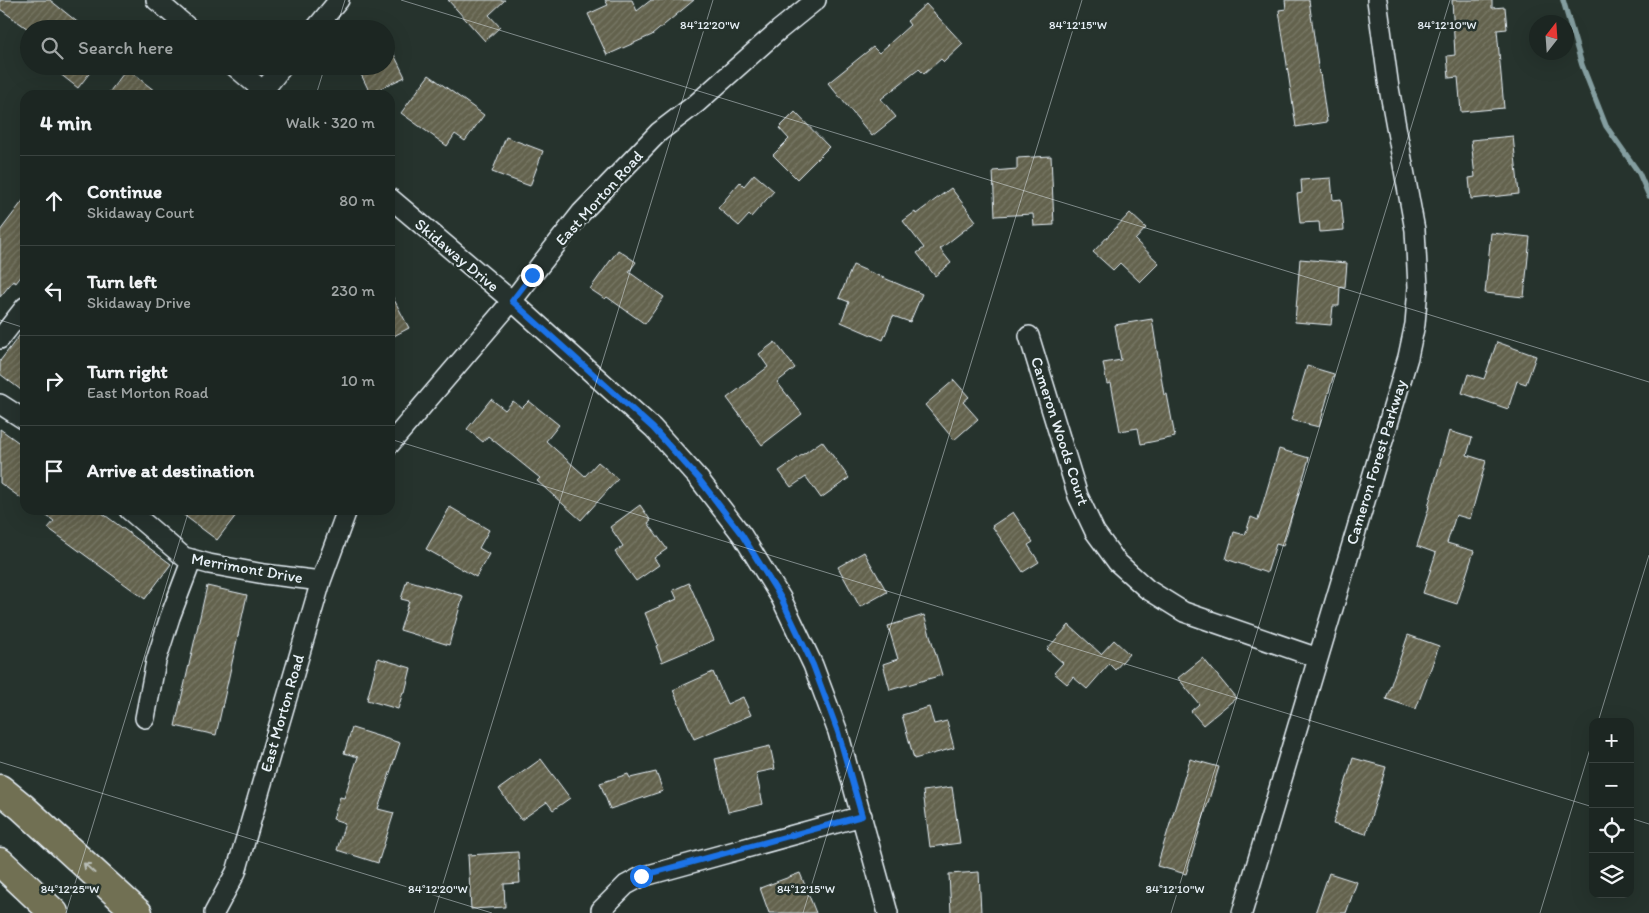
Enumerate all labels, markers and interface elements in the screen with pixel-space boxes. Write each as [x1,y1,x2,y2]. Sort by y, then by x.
north arrow [1529,15,1574,60]
text: 84°12'20"W [680,18,740,32]
text: 84°12'15"W [1049,18,1107,32]
text: 84°12'10"W [1417,18,1477,32]
search box [20,20,395,75]
icon: search [38,34,66,62]
text: Search here [78,36,173,59]
text: 4 min [40,110,92,135]
text: Walk · 320 m [286,113,375,132]
street label: East Morton Road [551,146,647,250]
text: Continue [87,180,162,203]
icon: ahead [40,187,68,215]
text: 80 m [339,191,375,210]
text: Skidaway Court [87,203,194,222]
street label: Skidaway Drive [411,214,503,296]
route end [521,264,544,287]
text: Turn left [87,270,157,293]
icon: left [40,277,68,305]
text: 230 m [331,281,375,300]
text: Skidaway Drive [87,293,191,312]
street label: Cameron Woods Court [1027,354,1093,508]
text: Turn right [87,360,168,383]
icon: right [40,367,68,395]
text: 10 m [341,371,375,390]
street label: Cameron Forest Parkway [1342,377,1410,547]
text: East Morton Road [87,383,209,402]
icon: arrive [40,457,68,485]
text: Arrive at destination [87,459,254,482]
street label: Merrimont Drive [190,549,304,587]
street label: East Morton Road [256,652,308,774]
map controls [1589,718,1634,898]
button: + [1589,718,1634,763]
button: − [1589,763,1634,808]
button: locate [1589,808,1634,853]
button: layers [1589,853,1634,898]
one-way arrow [83,862,96,874]
route start [630,865,653,888]
text: 84°12'25"W [41,882,99,896]
text: 84°12'20"W [408,882,468,896]
text: 84°12'15"W [777,882,835,896]
text: 84°12'10"W [1145,882,1205,896]

